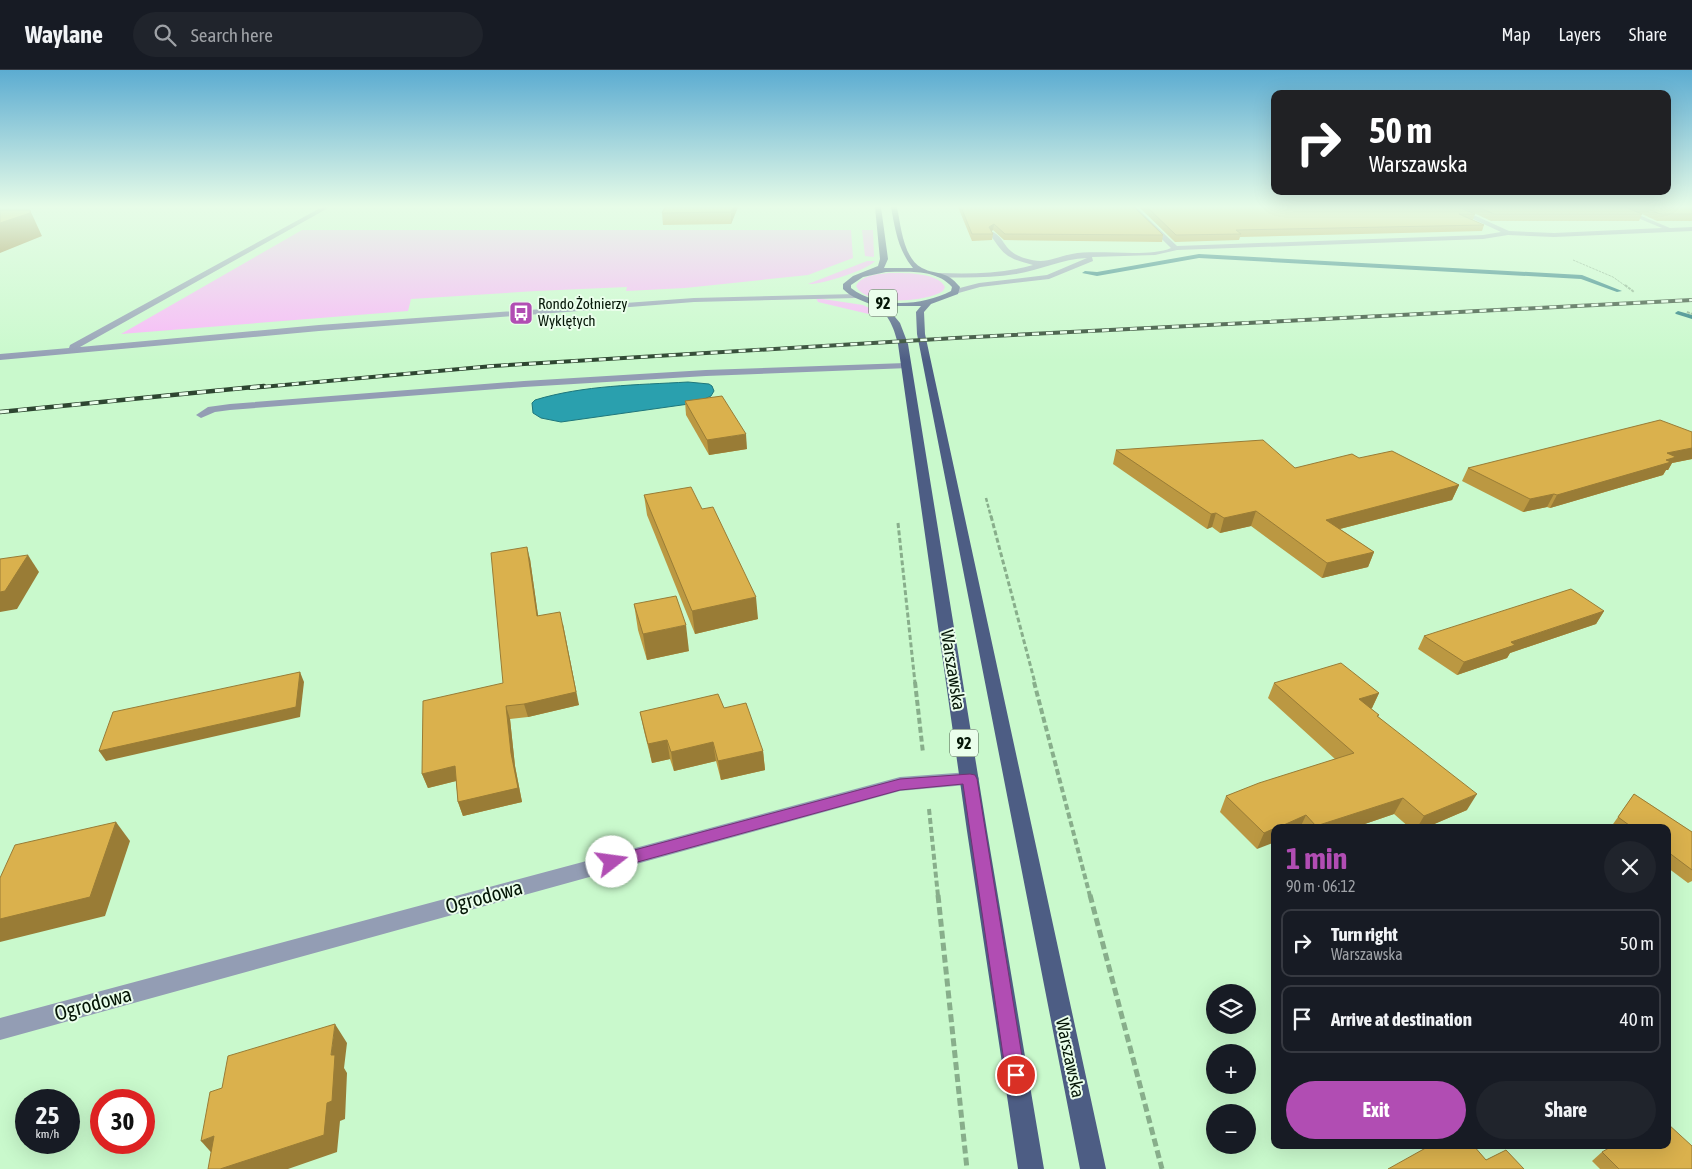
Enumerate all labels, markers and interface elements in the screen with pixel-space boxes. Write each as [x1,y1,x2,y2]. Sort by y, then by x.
search box [133,12,483,57]
text: Waylane [25,21,103,48]
icon: search [151,21,179,49]
text: Search here [191,24,273,46]
text: Map [1501,24,1530,45]
text: Layers [1558,24,1601,45]
text: Share [1629,24,1667,45]
icon: right [1286,110,1351,175]
text: 50 m [1369,110,1432,150]
text: Warszawska [1369,151,1468,177]
road number: 92 [869,290,897,317]
place label: Rondo Żołnierzy Wyklętych [538,295,627,329]
bus stop icon: Rondo Żołnierzy Wyklętych [508,300,534,326]
street label: Warszawska [937,628,970,711]
road number: 92 [950,730,978,756]
position arrow [585,835,637,887]
text: 1 min [1286,841,1347,875]
button: close [1604,841,1656,893]
street label: Ogrodowa [442,874,525,918]
text: 90 m · 06:12 [1286,877,1356,895]
text: Turn right [1331,923,1398,945]
icon: right [1288,929,1316,957]
text: 50 m [1620,932,1654,954]
text: Warszawska [1331,945,1403,963]
street label: Ogrodowa [51,981,134,1025]
map controls [1206,984,1256,1154]
button: layers [1206,984,1256,1034]
icon: arrive [1288,1005,1316,1033]
text: Arrive at destination [1331,1008,1472,1030]
text: 40 m [1620,1008,1654,1030]
street label: Warszawska [1052,1016,1089,1100]
button: + [1206,1044,1256,1094]
pin [995,1054,1037,1096]
icon: arrive [1002,1061,1030,1089]
button: Exit [1286,1081,1466,1139]
button: Share [1476,1081,1656,1139]
speed limit sign: 30 [90,1089,155,1154]
text: 25 [36,1101,59,1129]
button: − [1206,1104,1256,1154]
text: km/h [36,1127,59,1141]

